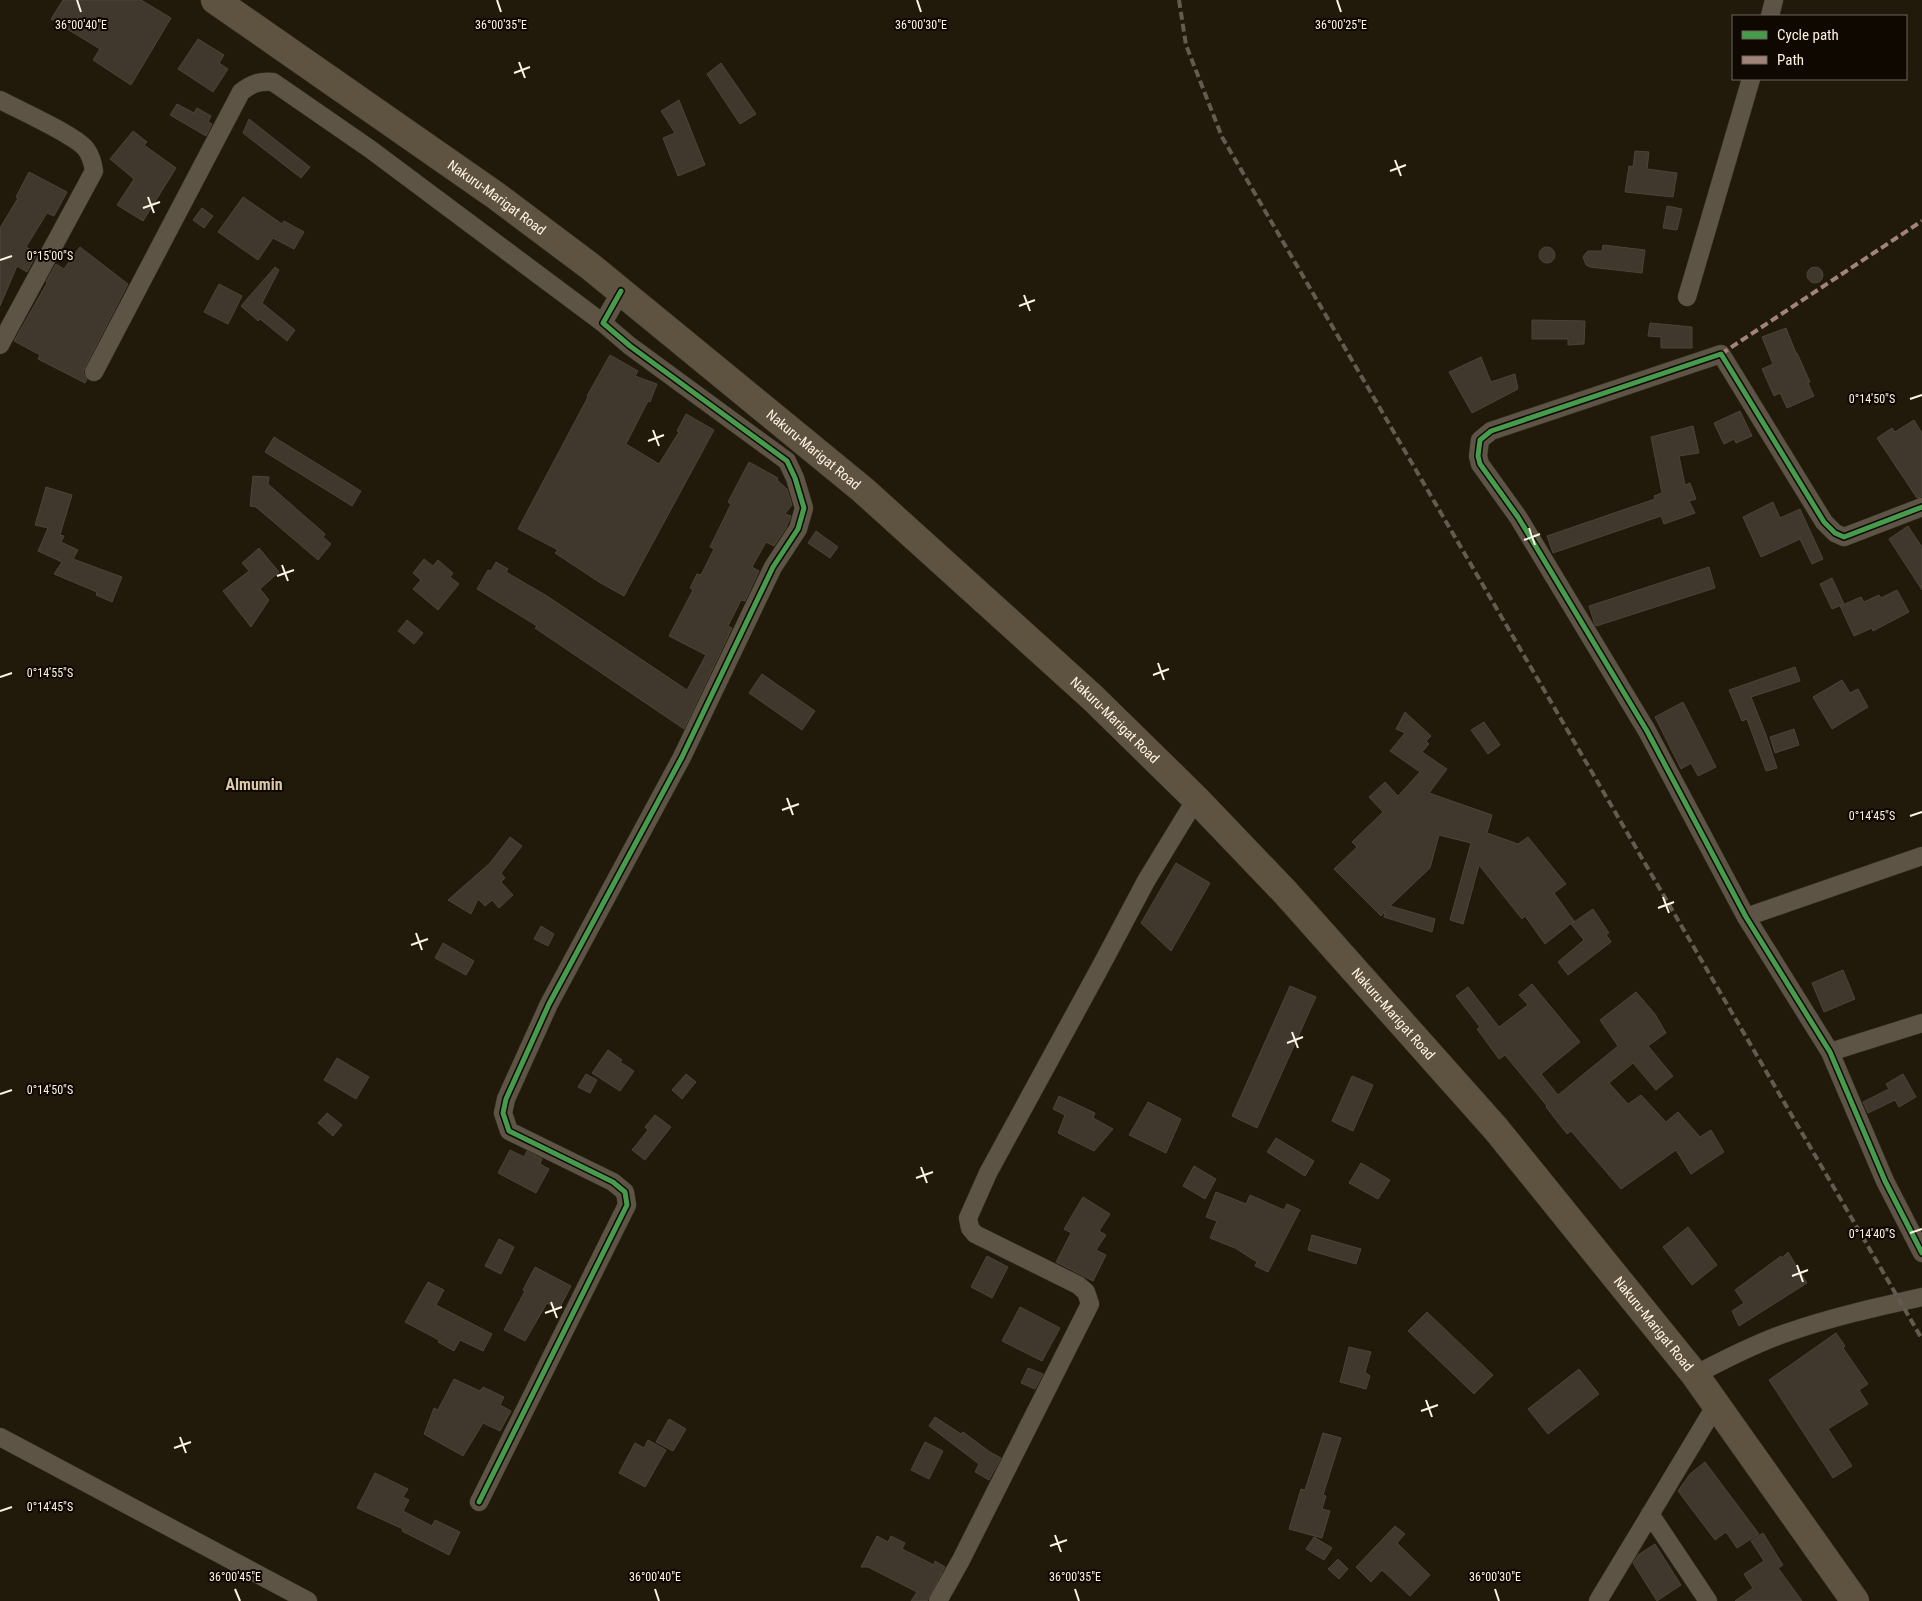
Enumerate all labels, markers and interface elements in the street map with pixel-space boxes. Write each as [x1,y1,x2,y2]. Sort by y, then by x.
legend [1732,15,1907,80]
text: 36°00'40"E [55,18,107,32]
text: 36°00'35"E [475,18,527,32]
text: 36°00'30"E [895,18,947,32]
text: 36°00'25"E [1315,18,1367,32]
text: Cycle path [1777,26,1839,44]
text: Path [1777,51,1804,69]
street label: Nakuru-Marigat Road [445,157,549,238]
text: 0°15'00"S [27,249,73,263]
text: 0°14'50"S [1849,392,1895,406]
street label: Nakuru-Marigat Road [763,406,864,493]
text: 0°14'55"S [27,666,73,680]
street label: Nakuru-Marigat Road [1067,674,1162,766]
district label: Almumin [225,775,283,794]
text: 0°14'45"S [1849,809,1895,823]
street label: Nakuru-Marigat Road [1349,965,1438,1063]
text: 0°14'50"S [27,1083,73,1097]
text: 0°14'40"S [1849,1227,1895,1241]
street label: Nakuru-Marigat Road [1611,1273,1697,1374]
text: 0°14'45"S [27,1500,73,1514]
text: 36°00'45"E [209,1570,261,1584]
text: 36°00'40"E [629,1570,681,1584]
text: 36°00'35"E [1049,1570,1101,1584]
text: 36°00'30"E [1469,1570,1521,1584]

